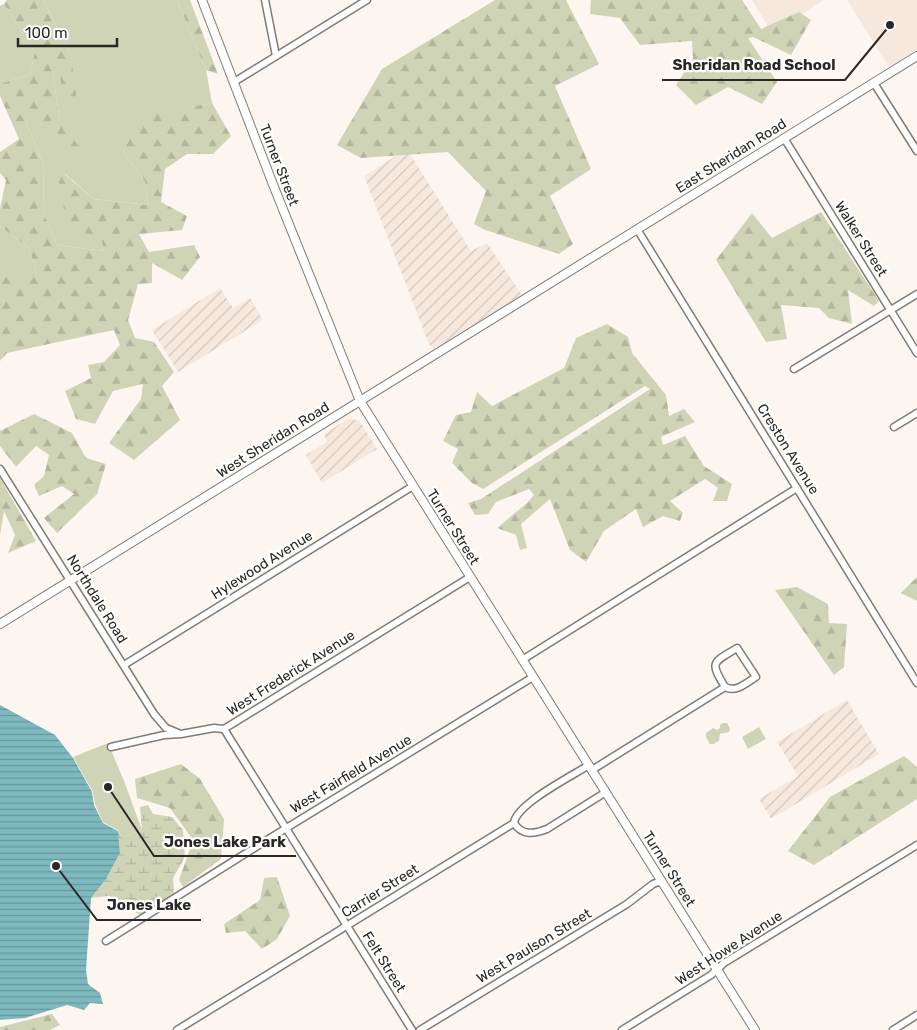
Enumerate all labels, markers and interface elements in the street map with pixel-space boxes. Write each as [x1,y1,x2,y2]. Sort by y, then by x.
scale bar [18,15,116,47]
text: 100 m [25,24,67,42]
callout: Sheridan Road School [662,50,845,80]
text: Sheridan Road School [673,56,835,74]
street label: East Sheridan Road [673,115,789,197]
street label: Turner Street [256,122,303,209]
street label: Walker Street [831,198,891,280]
street label: West Sheridan Road [213,398,333,482]
street label: Creston Avenue [753,401,823,498]
street label: Turner Street [423,486,483,568]
street label: Hylewood Avenue [208,527,316,603]
street label: Northdale Road [63,552,131,646]
street label: West Frederick Avenue [224,627,358,719]
street label: West Fairfield Avenue [287,731,415,817]
callout: Jones Lake Park [154,826,296,856]
street label: Turner Street [639,828,699,910]
text: Jones Lake Park [164,833,286,851]
street label: Carrier Street [338,860,422,921]
callout: Jones Lake [97,890,201,920]
text: Jones Lake [107,896,191,914]
street label: West Paulson Street [474,905,595,987]
street label: West Howe Avenue [673,907,786,989]
street label: Felt Street [359,928,410,996]

